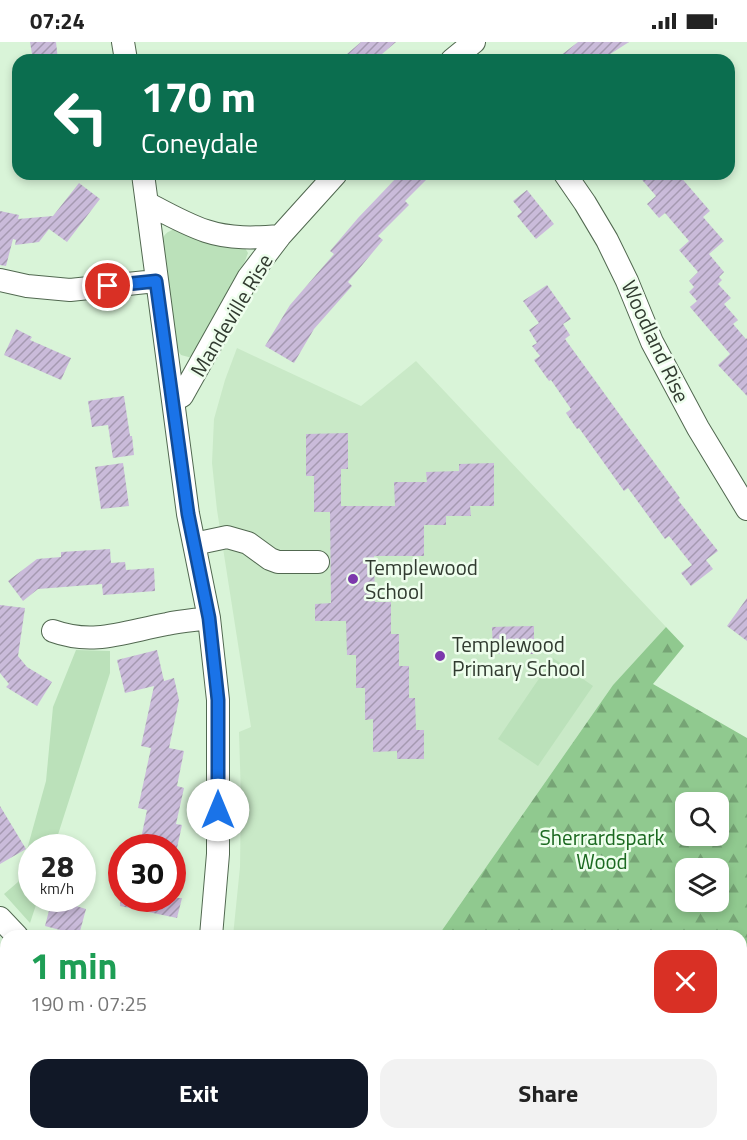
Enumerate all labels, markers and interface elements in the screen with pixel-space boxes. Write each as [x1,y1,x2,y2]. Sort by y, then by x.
text: 07:24 [30,4,85,38]
text: 170 m [141,64,256,128]
icon: left [42,78,120,156]
text: Coneydale [141,122,258,163]
street label: Mandeville Rise [182,247,280,383]
pin [82,260,133,311]
icon: arrive [91,269,124,302]
street label: Woodland Rise [614,275,698,407]
place label: Templewood School [365,551,478,607]
marker: Templewood School [346,572,360,586]
place label: Templewood Primary School [452,628,585,684]
marker: Templewood Primary School [433,649,447,663]
position arrow [186,778,250,842]
map controls [675,792,729,912]
button: search [675,792,729,846]
park label: Sherrardspark Wood [539,821,665,877]
speed limit sign: 30 [108,834,186,912]
text: 28 [40,843,74,889]
button: layers [675,858,729,912]
text: km/h [40,877,74,900]
text: 1 min [30,938,117,993]
button: close [654,950,717,1013]
text: 190 m · 07:25 [30,988,147,1019]
button: Exit [30,1059,368,1128]
button: Share [380,1059,717,1128]

